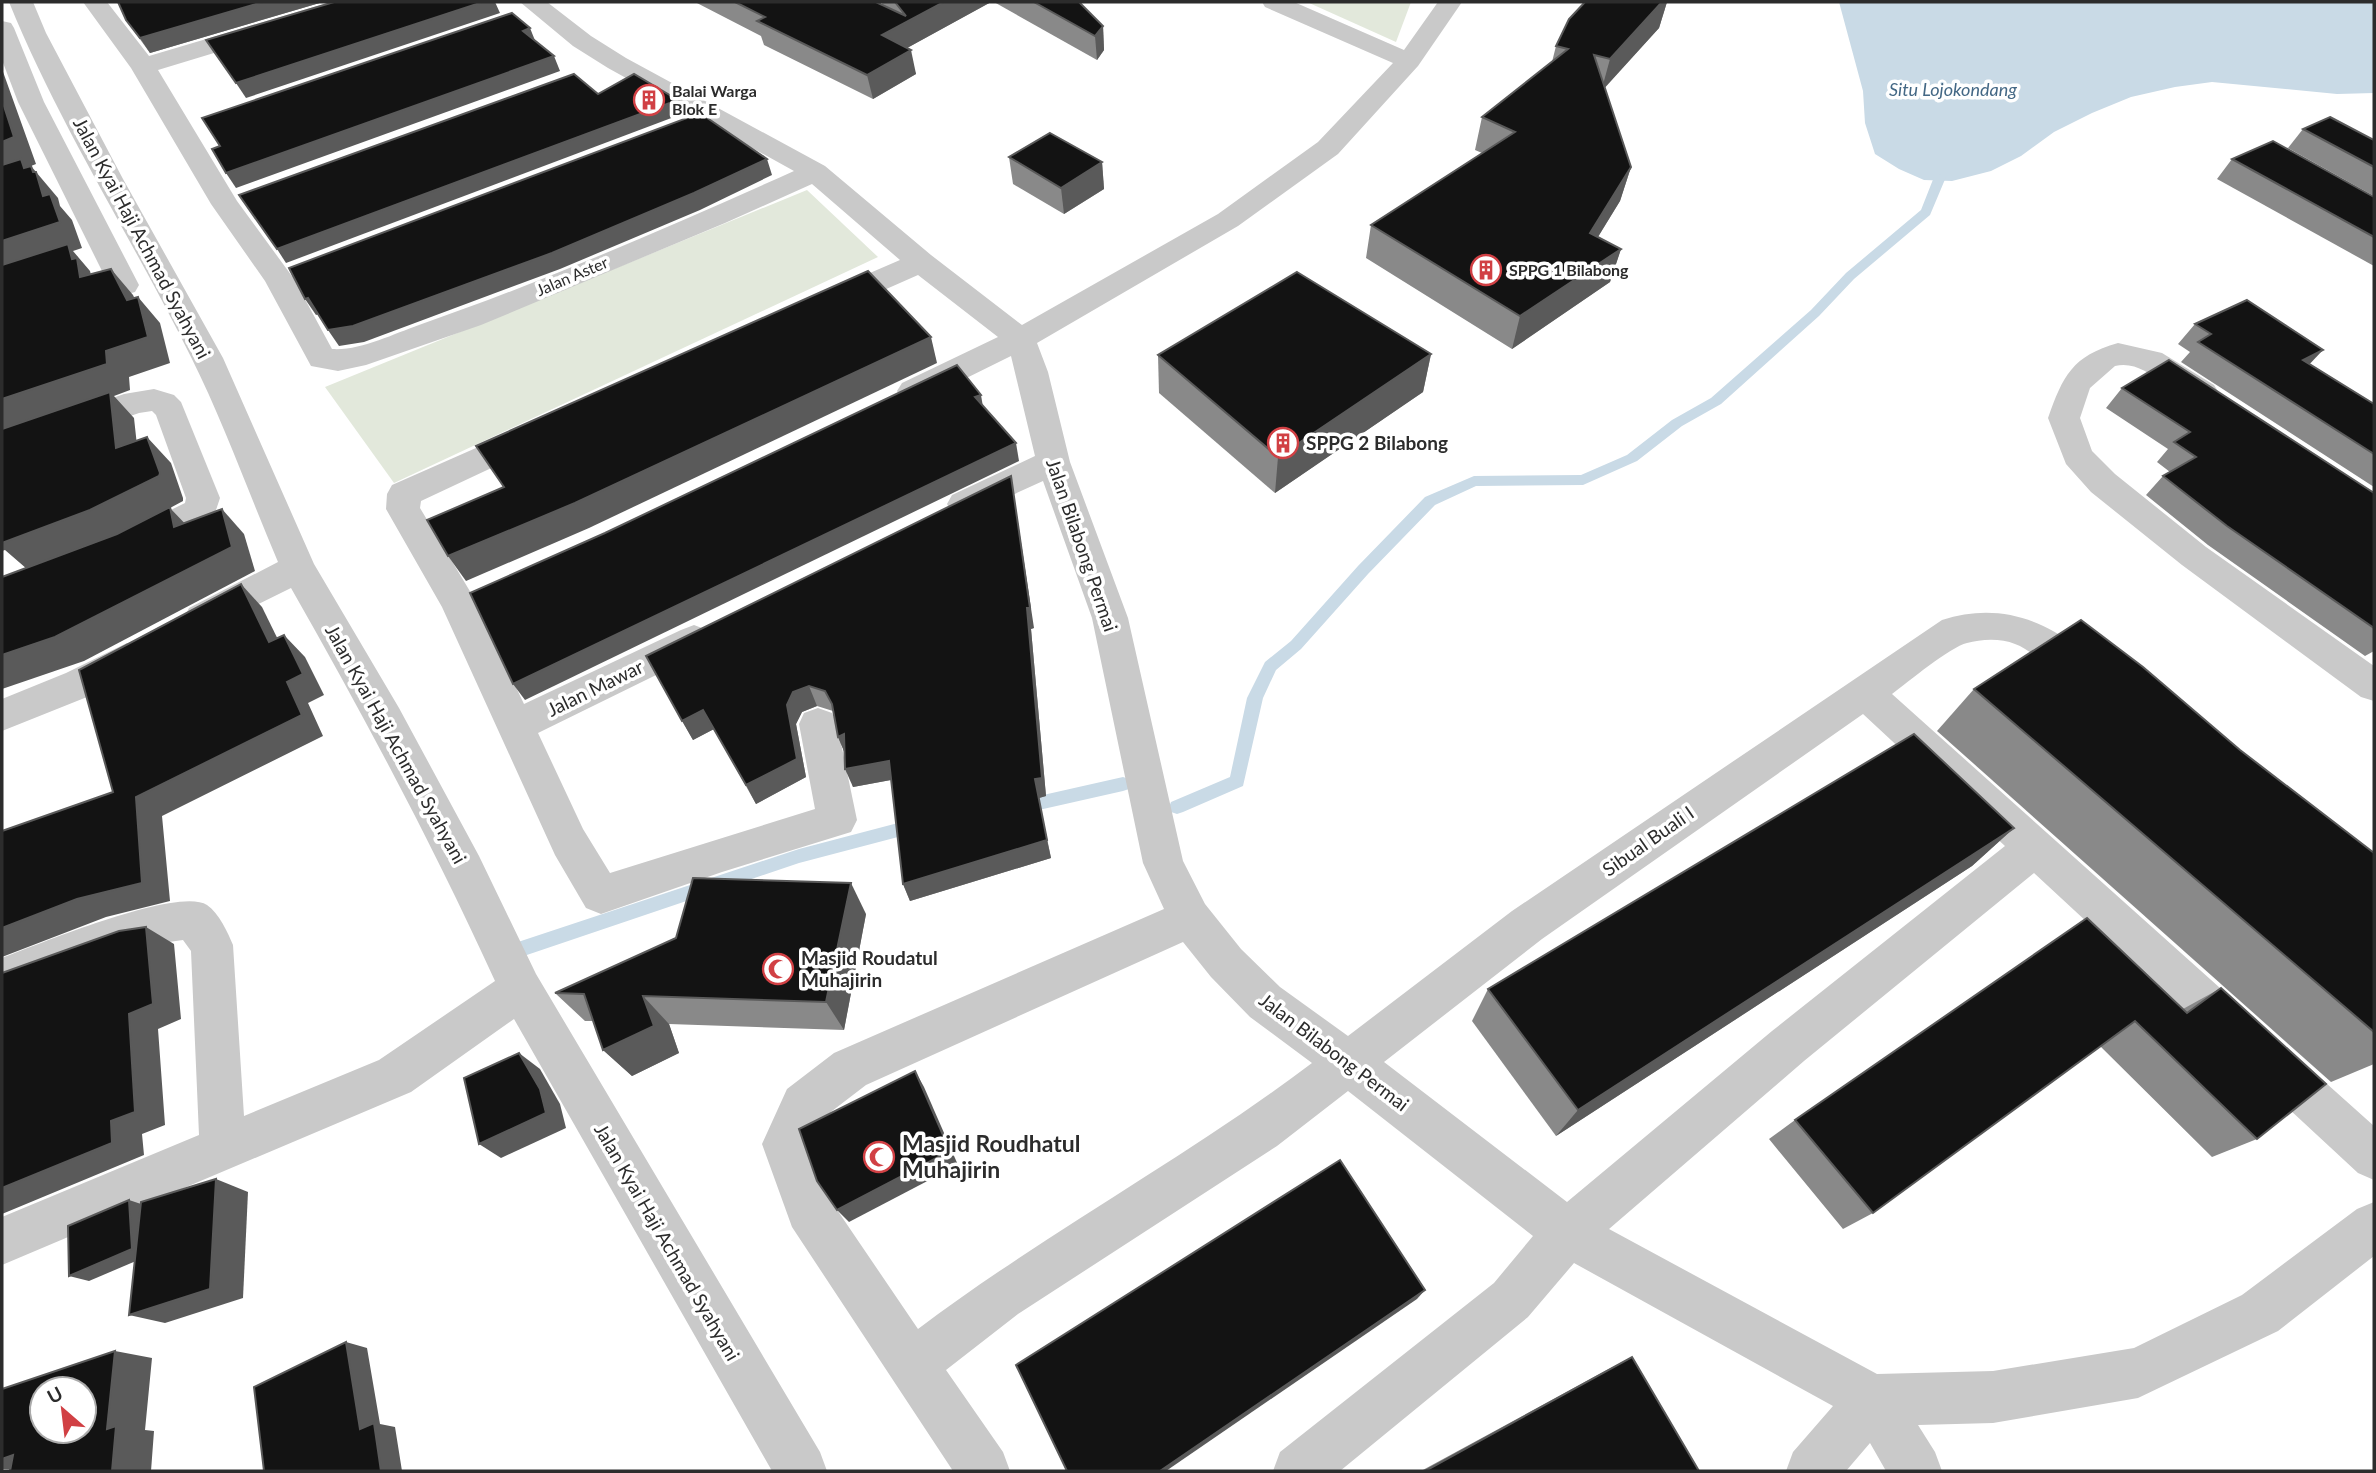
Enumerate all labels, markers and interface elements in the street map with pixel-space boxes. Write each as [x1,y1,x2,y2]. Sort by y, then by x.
water label: Situ Lojokondang [1889,78,2017,100]
place label: Balai Warga Blok E [672,81,757,118]
building icon: Balai Warga Blok E [632,83,666,117]
street label: Jalan Kyai Haji Achmad Syahyani [69,113,216,362]
street label: Jalan Aster [533,252,611,299]
building icon: SPPG 1 Bilabong [1469,253,1503,287]
place label: SPPG 1 Bilabong [1509,260,1629,279]
building icon: SPPG 2 Bilabong [1266,426,1300,460]
place label: SPPG 2 Bilabong [1306,431,1448,454]
street label: Jalan Bilabong Permai [1042,455,1123,634]
street label: Jalan Kyai Haji Achmad Syahyani [321,620,472,867]
street label: Jalan Mawar [543,654,647,721]
street label: Sibual Buali I [1598,801,1698,880]
place label: Masjid Roudatul Muhajirin [801,946,938,991]
mosque icon: Masjid Roudatul Muhajirin [761,952,795,986]
street label: Jalan Bilabong Permai [1255,988,1414,1115]
street label: Jalan Kyai Haji Achmad Syahyani [590,1119,745,1364]
place label: Masjid Roudhatul Muhajirin [902,1129,1081,1183]
mosque icon: Masjid Roudhatul Muhajirin [862,1140,896,1174]
north arrow [28,1375,98,1445]
text: U [43,1381,66,1408]

